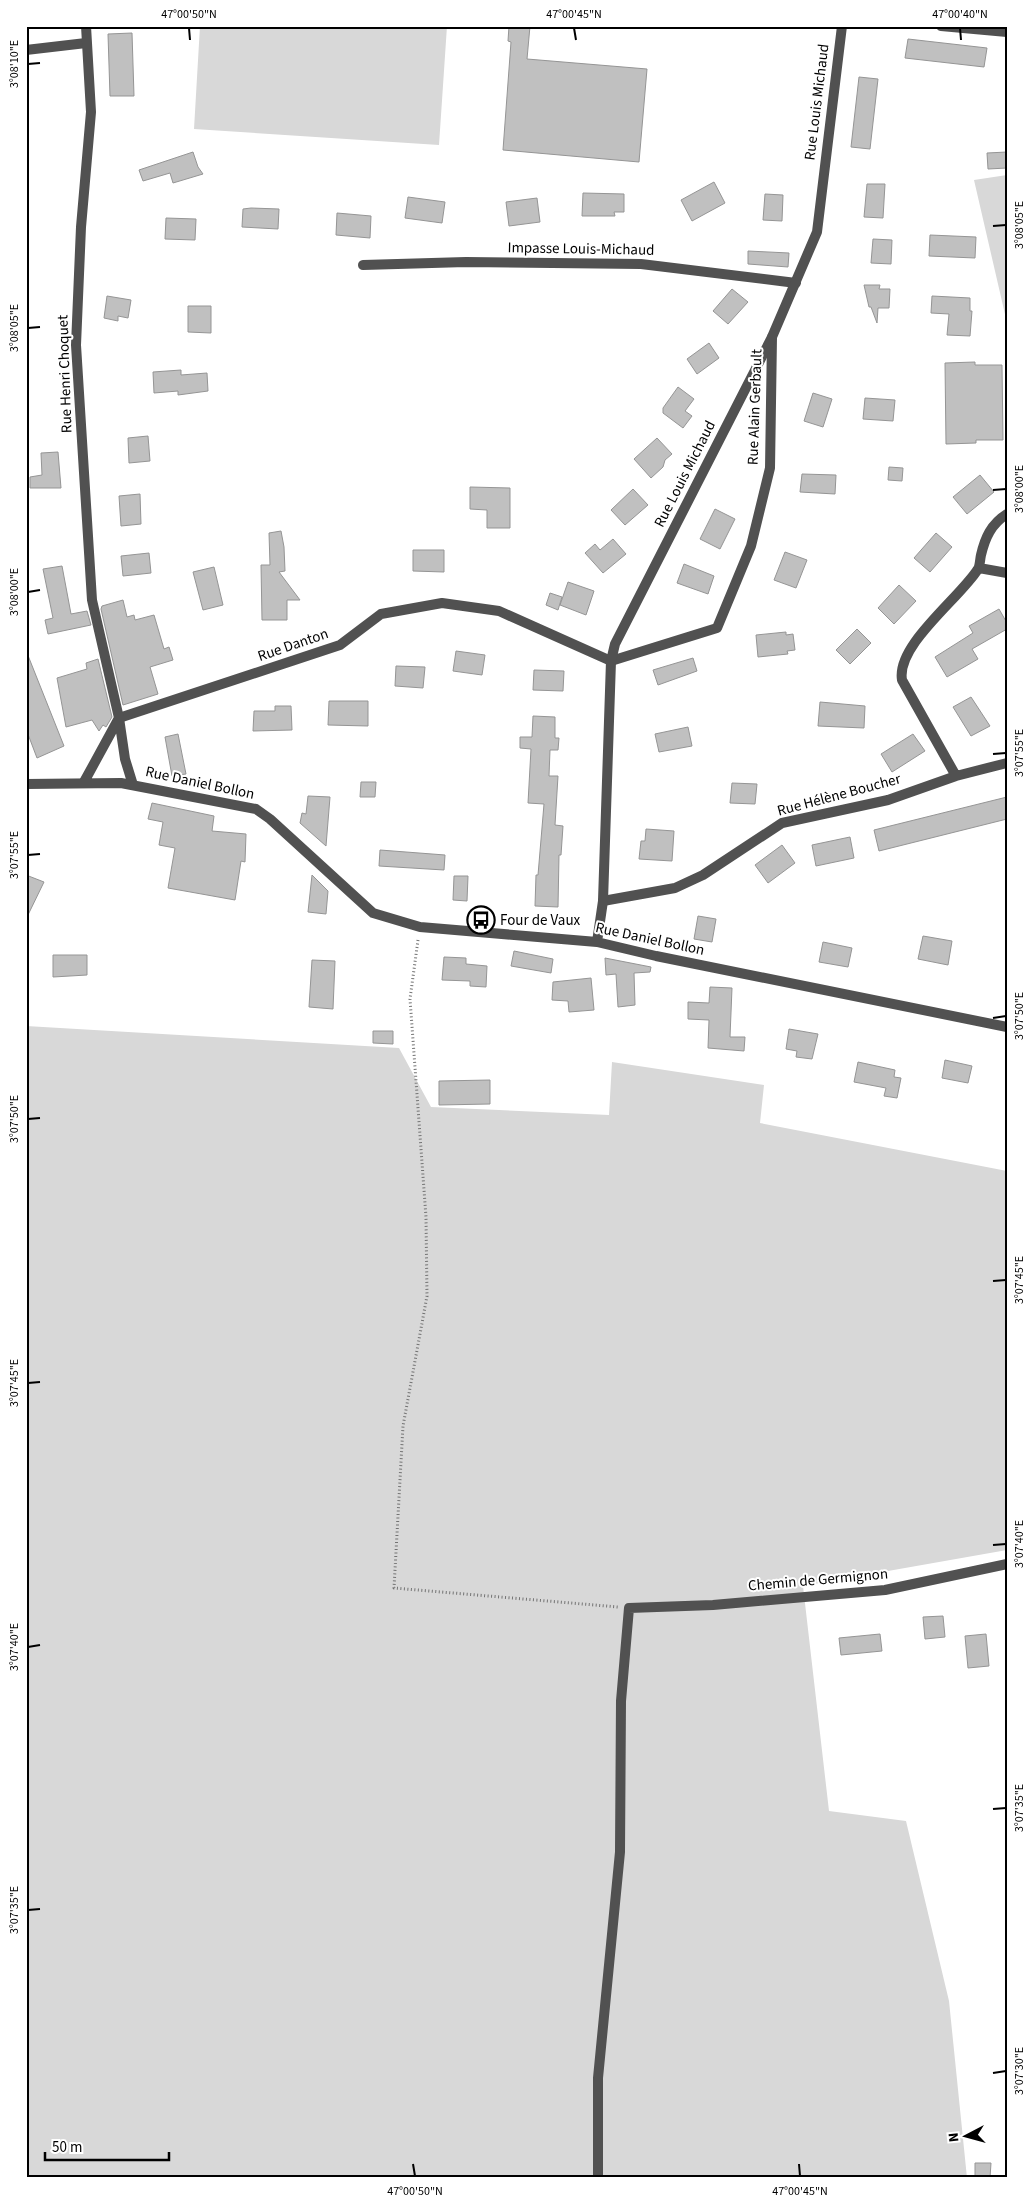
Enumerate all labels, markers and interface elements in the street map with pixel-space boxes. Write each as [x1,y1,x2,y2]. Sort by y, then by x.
text: 47°00'50"N [161,6,217,23]
text: 47°00'45"N [546,6,602,23]
text: 47°00'40"N [932,6,988,23]
text: 3°08'10"E [6,40,23,88]
street label: Rue Louis Michaud [799,43,835,161]
text: 3°08'05"E [1011,201,1028,249]
street label: Impasse Louis-Michaud [507,237,655,261]
text: 3°08'05"E [6,304,23,352]
street label: Rue Henri Choquet [52,315,78,433]
street label: Rue Alain Gerbault [742,349,768,465]
street label: Rue Louis Michaud [649,417,721,531]
text: 3°08'00"E [1011,465,1028,513]
text: 3°08'00"E [6,568,23,616]
street label: Rue Danton [255,623,331,667]
text: 3°07'55"E [1011,729,1028,777]
street label: Rue Daniel Bollon [144,761,256,805]
street label: Rue Hélène Boucher [775,768,904,822]
text: 3°07'55"E [6,831,23,879]
bus stop icon: Four de Vaux [466,905,496,935]
place label: Four de Vaux [500,910,581,931]
street label: Rue Daniel Bollon [594,917,706,961]
text: 3°07'50"E [1011,992,1028,1040]
text: 3°07'50"E [6,1095,23,1143]
text: 3°07'45"E [1011,1256,1028,1304]
text: 3°07'45"E [6,1359,23,1407]
text: 3°07'40"E [1011,1520,1028,1568]
street label: Chemin de Germignon [747,1563,889,1597]
text: 3°07'40"E [6,1623,23,1671]
text: 3°07'35"E [1011,1784,1028,1832]
text: 3°07'35"E [6,1886,23,1934]
text: 3°07'30"E [1011,2047,1028,2095]
north arrow [940,2112,990,2162]
scale bar [45,2129,169,2161]
text: N [944,2132,964,2143]
text: 50 m [52,2137,82,2158]
text: 47°00'50"N [387,2183,443,2200]
text: 47°00'45"N [772,2183,828,2200]

